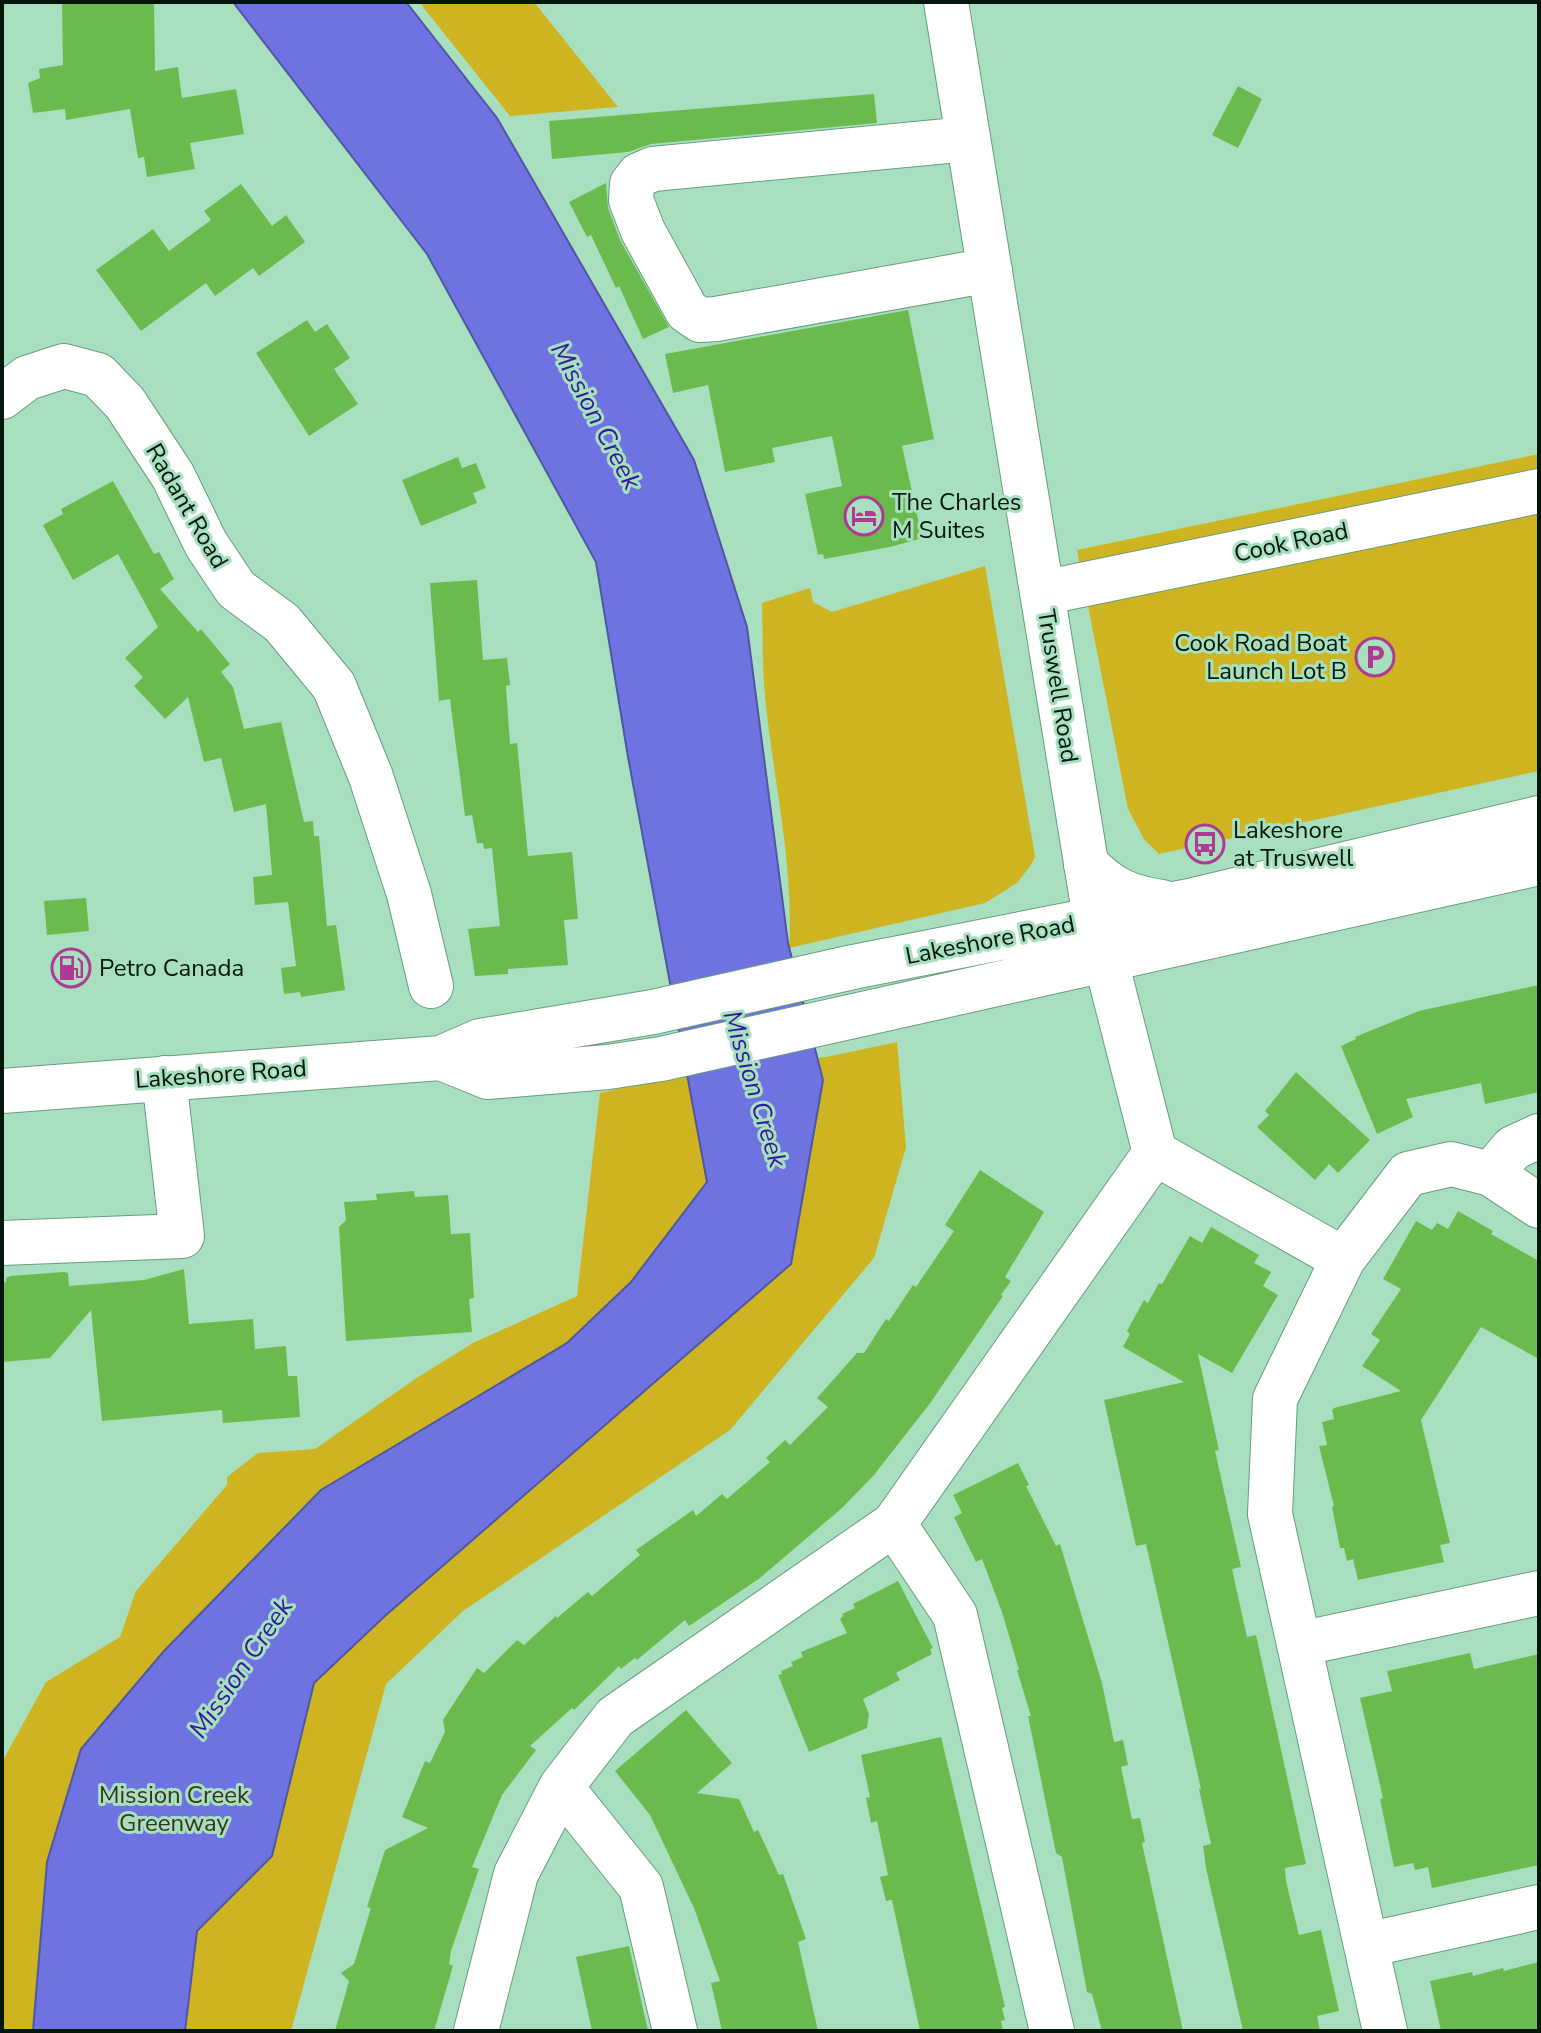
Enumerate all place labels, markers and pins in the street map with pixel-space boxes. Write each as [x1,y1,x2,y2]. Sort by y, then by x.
place label: The Charles M Suites [892,486,1021,546]
hotel icon: The Charles M Suites [843,495,885,537]
place label: Cook Road Boat Launch Lot B [1174,627,1348,687]
parking icon: Cook Road Boat Launch Lot B [1354,636,1396,678]
place label: Lakeshore at Truswell [1233,814,1353,874]
bus stop icon: Lakeshore at Truswell [1184,823,1226,865]
fuel station icon: Petro Canada [50,947,92,989]
place label: Petro Canada [99,952,244,984]

